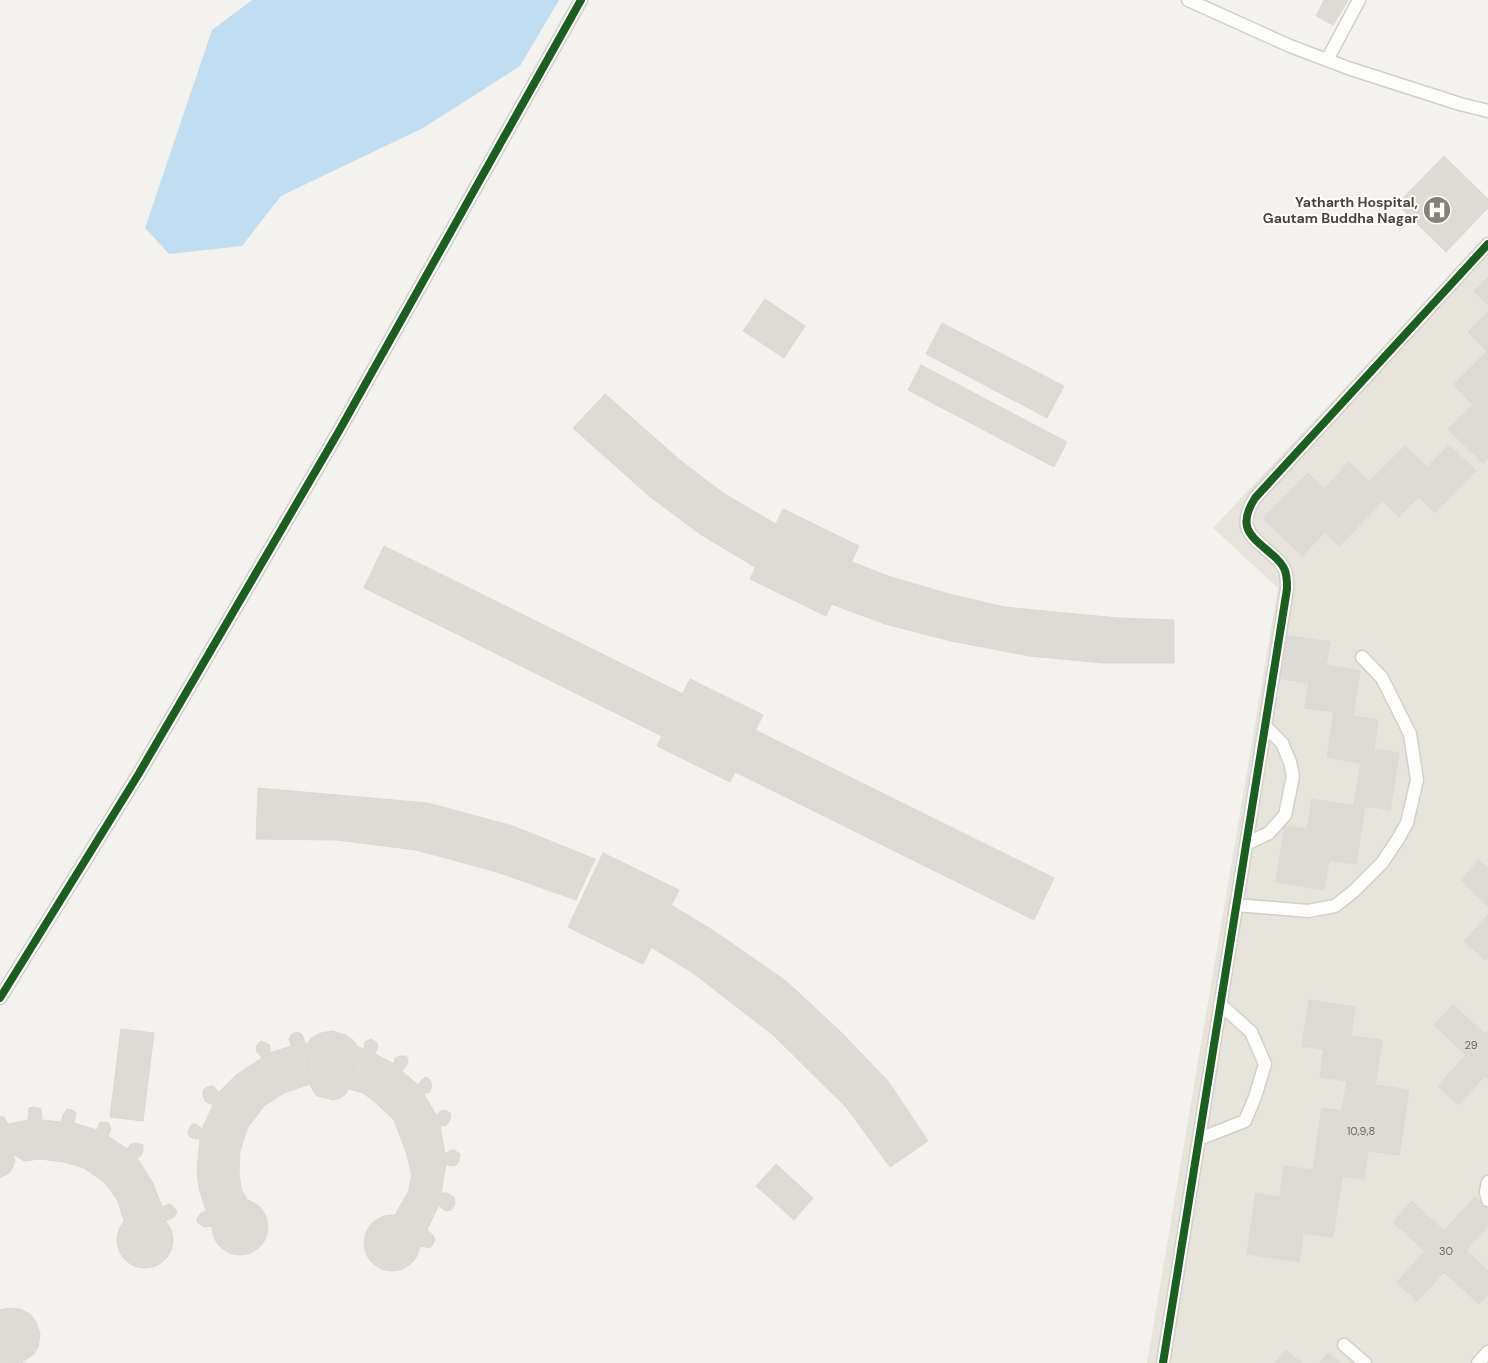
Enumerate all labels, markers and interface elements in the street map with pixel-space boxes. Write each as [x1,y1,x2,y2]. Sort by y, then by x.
place label: Yatharth Hospital, Gautam Buddha Nagar [1263,193,1418,227]
hospital icon: Yatharth Hospital, Gautam Buddha Nagar [1422,195,1452,225]
house number: 29 [1464,1038,1478,1052]
house number: 10,9,8 [1347,1124,1375,1138]
house number: 30 [1439,1244,1453,1258]

